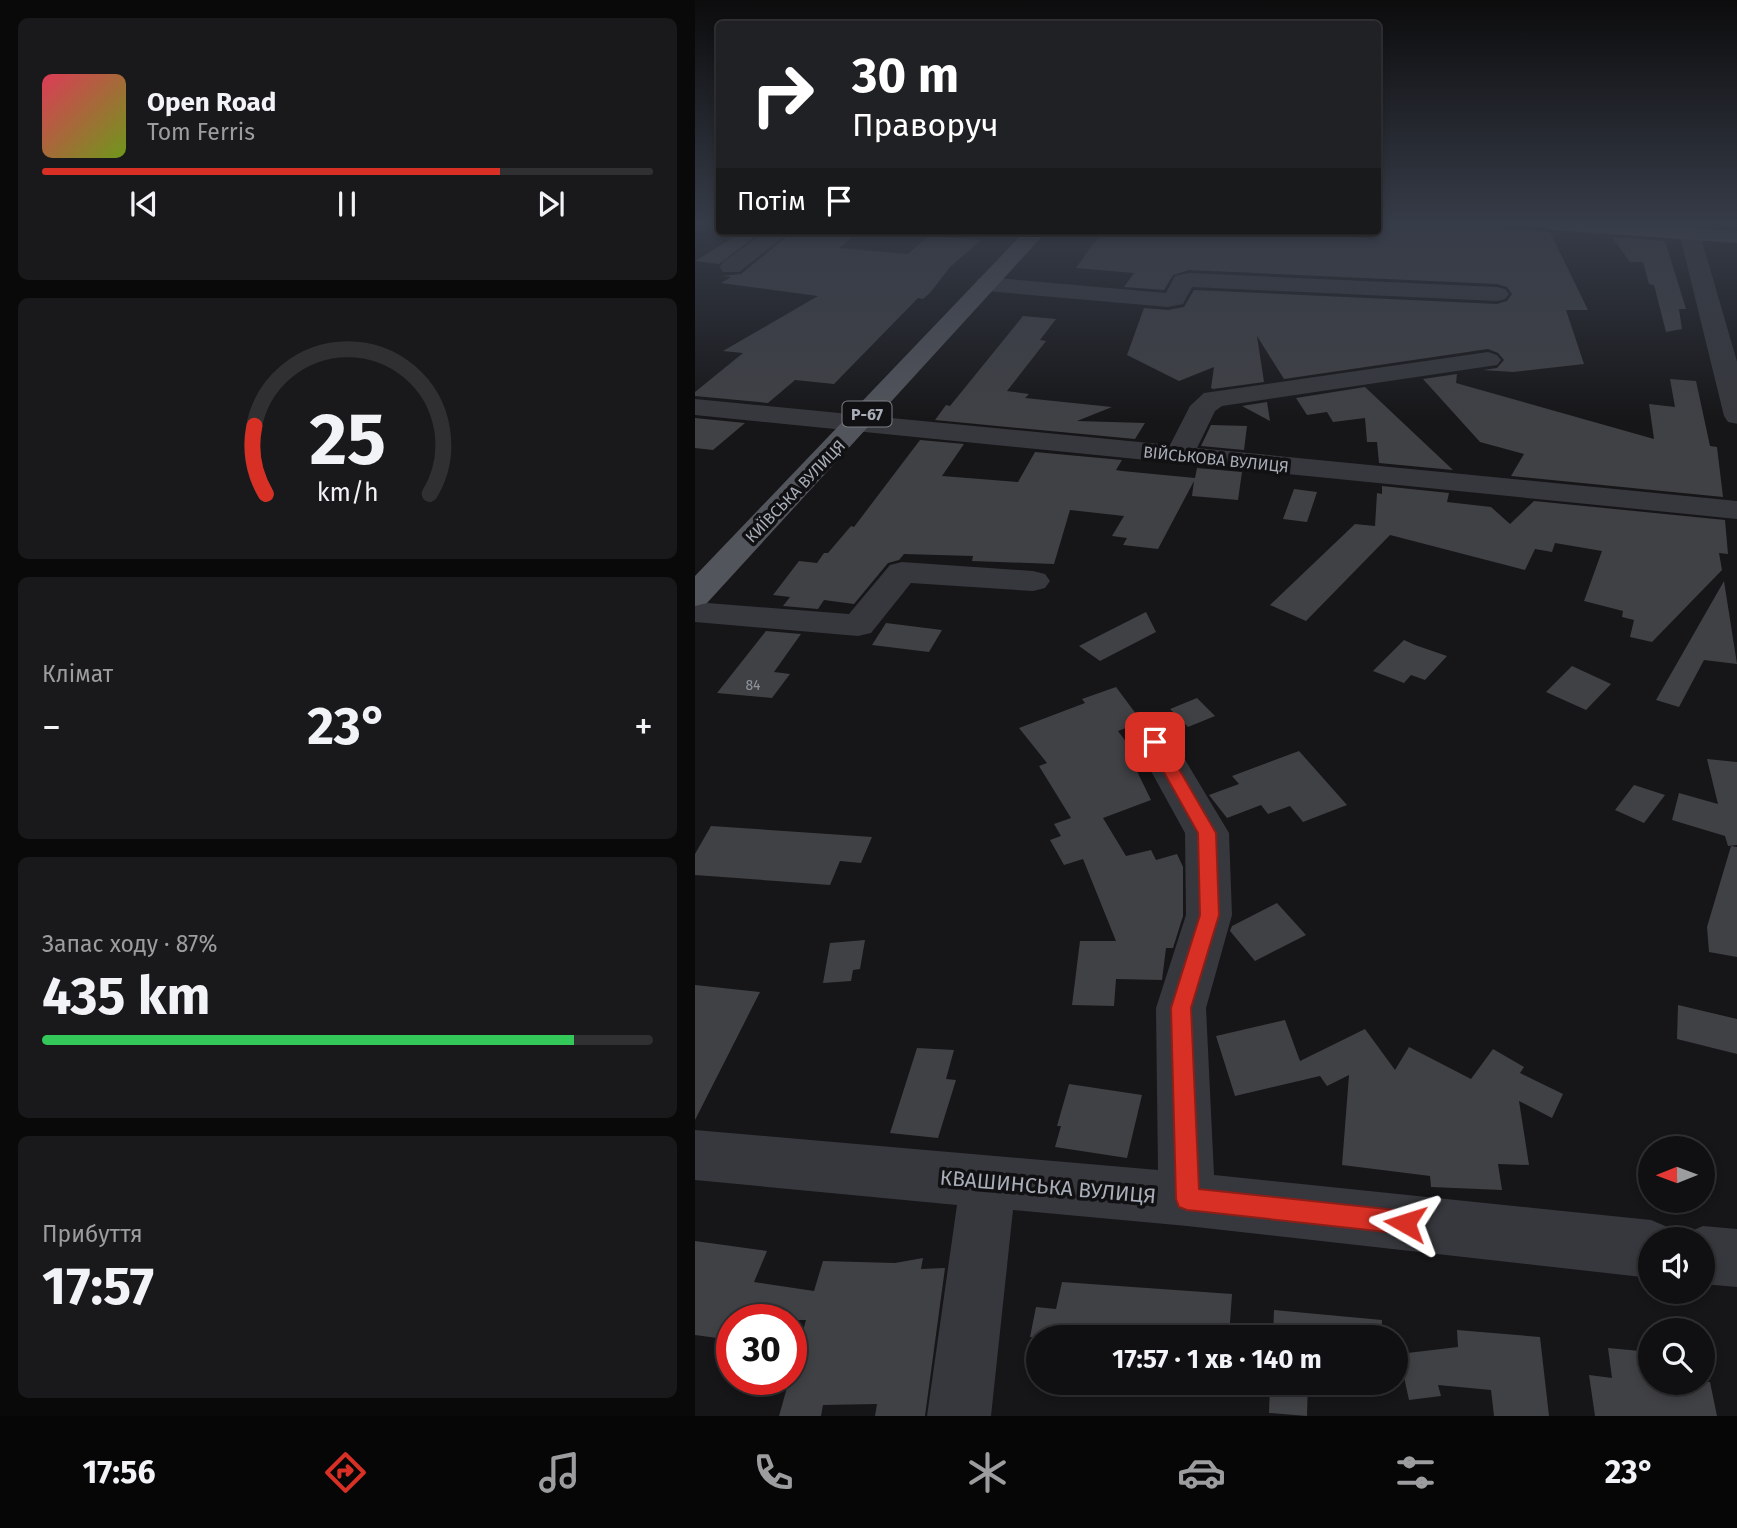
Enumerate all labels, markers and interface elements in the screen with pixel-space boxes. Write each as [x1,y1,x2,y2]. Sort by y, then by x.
text: 30 m [852,46,959,105]
icon: right [737,49,828,140]
text: Open Road [147,87,276,118]
text: Праворуч [852,106,999,144]
text: Tom Ferris [147,118,255,146]
icon: arrive [820,182,858,220]
icon: previous [125,185,163,223]
icon: pause [328,185,366,223]
icon: next [532,185,570,223]
text: Потім [737,186,806,217]
text: 25 [309,397,386,484]
road number: Р-67 [843,402,891,426]
street label: КИЇВСЬКА ВУЛИЦЯ [742,436,849,547]
street label: ВІЙСЬКОВА ВУЛИЦЯ [1142,442,1290,477]
text: km/h [317,478,378,508]
text: Клімат [42,660,113,688]
house number: 84 [745,677,761,694]
text: 23° [307,695,388,758]
text: − [42,704,61,750]
text: + [634,704,653,750]
pin [1125,712,1185,772]
icon: arrive [1136,723,1174,761]
text: Запас ходу · 87% [42,930,217,958]
text: 435 km [42,965,210,1028]
north arrow [1638,1136,1715,1213]
map controls [1638,1136,1715,1395]
street label: КВАШИНСЬКА ВУЛИЦЯ [939,1165,1157,1209]
position arrow [1368,1186,1442,1260]
text: Прибуття [42,1220,143,1248]
button: sound [1638,1227,1715,1304]
text: 17:57 [42,1255,154,1318]
speed limit sign: 30 [716,1304,807,1395]
button: search [1638,1318,1715,1395]
text: 17:57 · 1 хв · 140 m [1112,1344,1322,1375]
icon: directions [321,1448,370,1497]
icon: music [535,1448,584,1497]
icon: phone [749,1448,798,1497]
icon: climate [963,1448,1012,1497]
icon: car [1177,1448,1226,1497]
icon: filters [1391,1448,1440,1497]
text: 17:56 [83,1453,155,1491]
text: 23° [1605,1453,1654,1491]

